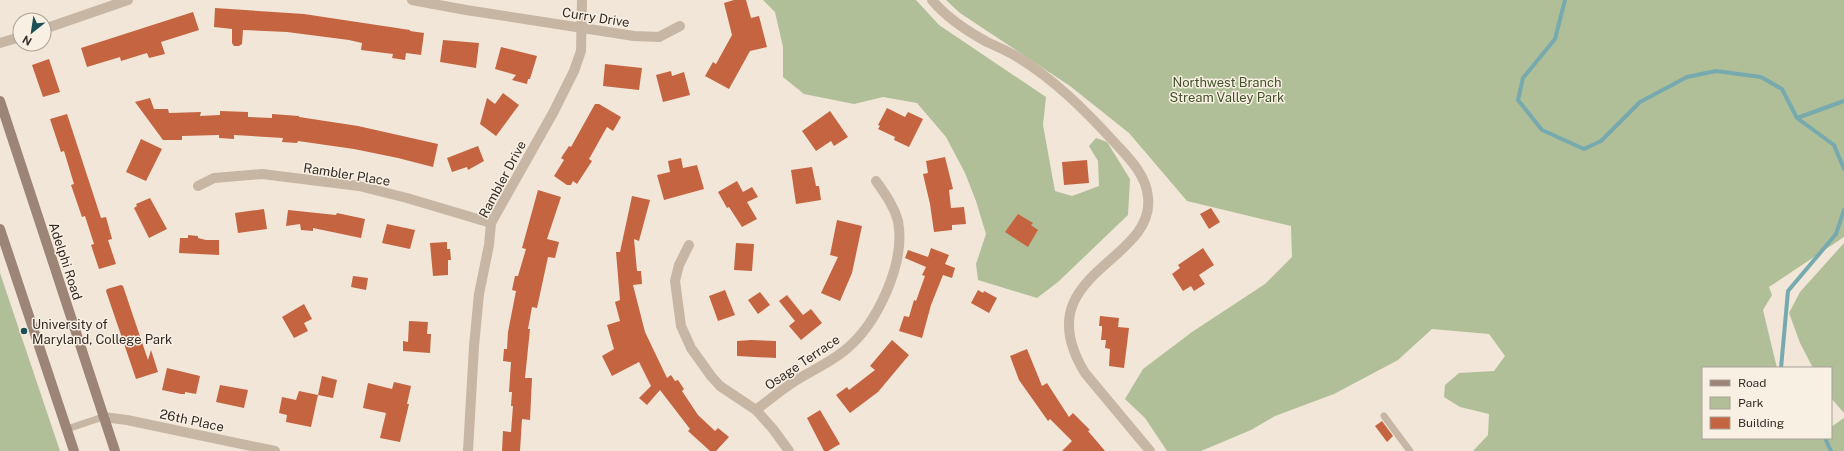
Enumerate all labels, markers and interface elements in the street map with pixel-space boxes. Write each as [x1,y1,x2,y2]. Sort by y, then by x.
street label: Curry Drive [561,5,631,30]
north arrow [12,12,52,52]
text: N [20,33,34,48]
park label: Northwest Branch Stream Valley Park [1170,75,1284,105]
street label: Rambler Drive [476,138,529,220]
street label: Rambler Place [302,160,391,189]
street label: Adelphi Road [46,221,85,302]
place label: University of Maryland, College Park [32,317,172,347]
marker: University of Maryland, College Park [19,326,29,336]
street label: Osage Terrace [762,332,843,393]
legend [1702,367,1832,439]
text: Road [1738,376,1766,390]
text: Park [1738,396,1764,410]
street label: 26th Place [158,406,225,435]
text: Building [1738,416,1784,430]

